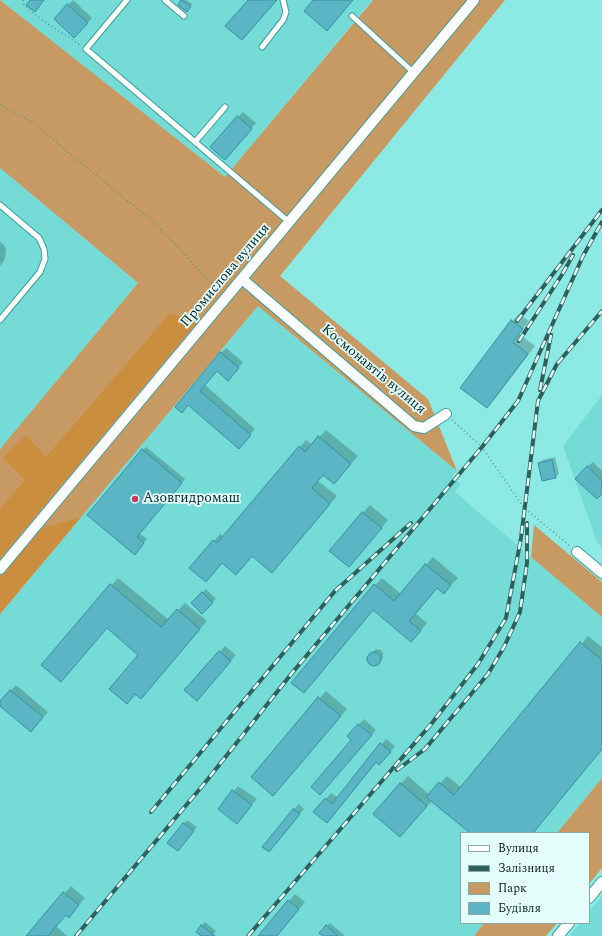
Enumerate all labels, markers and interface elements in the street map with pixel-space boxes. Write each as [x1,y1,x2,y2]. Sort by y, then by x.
street label: Промислова вулиця [178,221,274,331]
street label: Космонавтів вулиця [317,321,429,419]
place label: Азовгидромаш [143,491,240,507]
marker: Азовгидромаш [130,494,140,504]
legend [460,832,590,924]
text: Вулиця [498,839,539,858]
text: Залізниця [498,859,555,878]
text: Парк [498,879,527,898]
text: Будівля [498,899,541,918]

